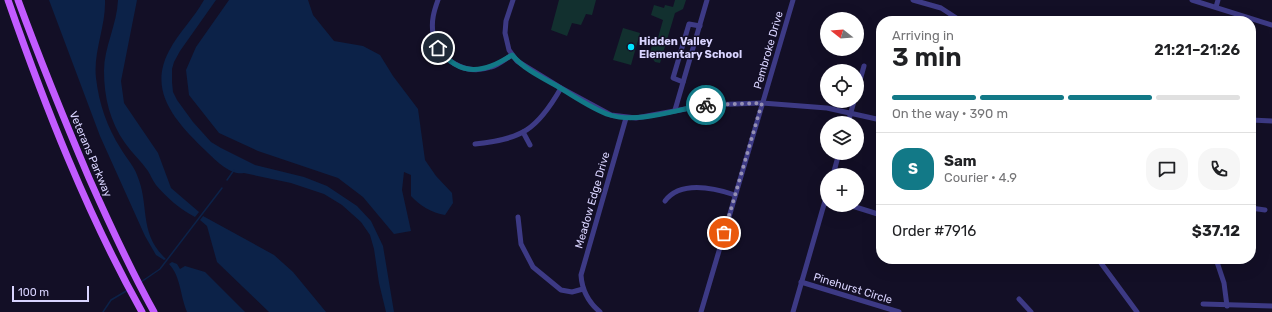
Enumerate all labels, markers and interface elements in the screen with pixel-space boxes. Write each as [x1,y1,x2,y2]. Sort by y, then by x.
street label: Pembroke Drive [751,10,786,91]
north arrow [820,12,864,56]
map controls [820,12,864,212]
text: Arriving in [892,28,954,43]
pin [421,31,455,65]
place label: Hidden Valley Elementary School [639,35,742,61]
icon: home [427,37,449,59]
text: 21:21–21:26 [1154,41,1240,59]
marker: Hidden Valley Elementary School [626,42,636,52]
text: 3 min [892,42,962,73]
button: locate [820,64,864,108]
courier [686,85,726,125]
icon: bike [695,94,717,116]
text: On the way · 390 m [892,106,1008,121]
street label: Veterans Parkway [67,109,114,199]
button: layers [820,116,864,160]
button: chat [1146,148,1188,190]
button: phone [1198,148,1240,190]
street label: Meadow Edge Drive [572,150,613,250]
text: Sam [944,152,977,170]
text: S [908,160,918,178]
button: + [820,168,864,212]
text: Courier · 4.9 [944,170,1017,185]
pin [707,216,741,250]
icon: bag [713,222,735,244]
text: Order #7916 [892,222,976,240]
text: $37.12 [1192,222,1240,240]
street label: Pinehurst Circle [812,270,894,307]
scale bar [12,284,89,303]
text: 100 m [18,286,49,299]

